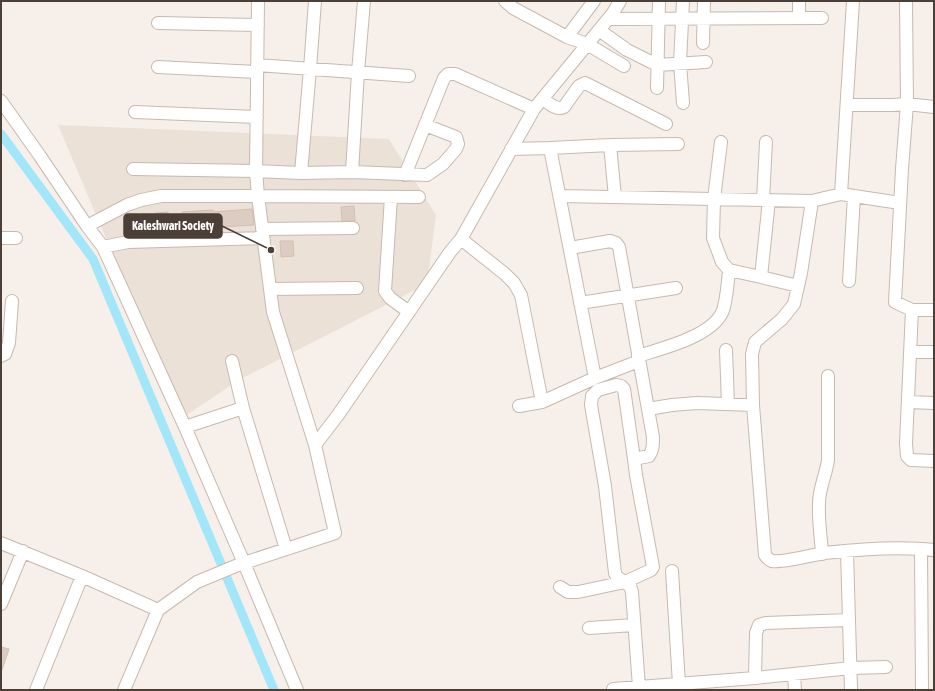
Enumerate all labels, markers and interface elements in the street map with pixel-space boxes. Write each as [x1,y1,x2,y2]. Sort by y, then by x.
callout: Kaleshwari Society [124,214,222,238]
text: Kaleshwari Society [132,219,214,233]

